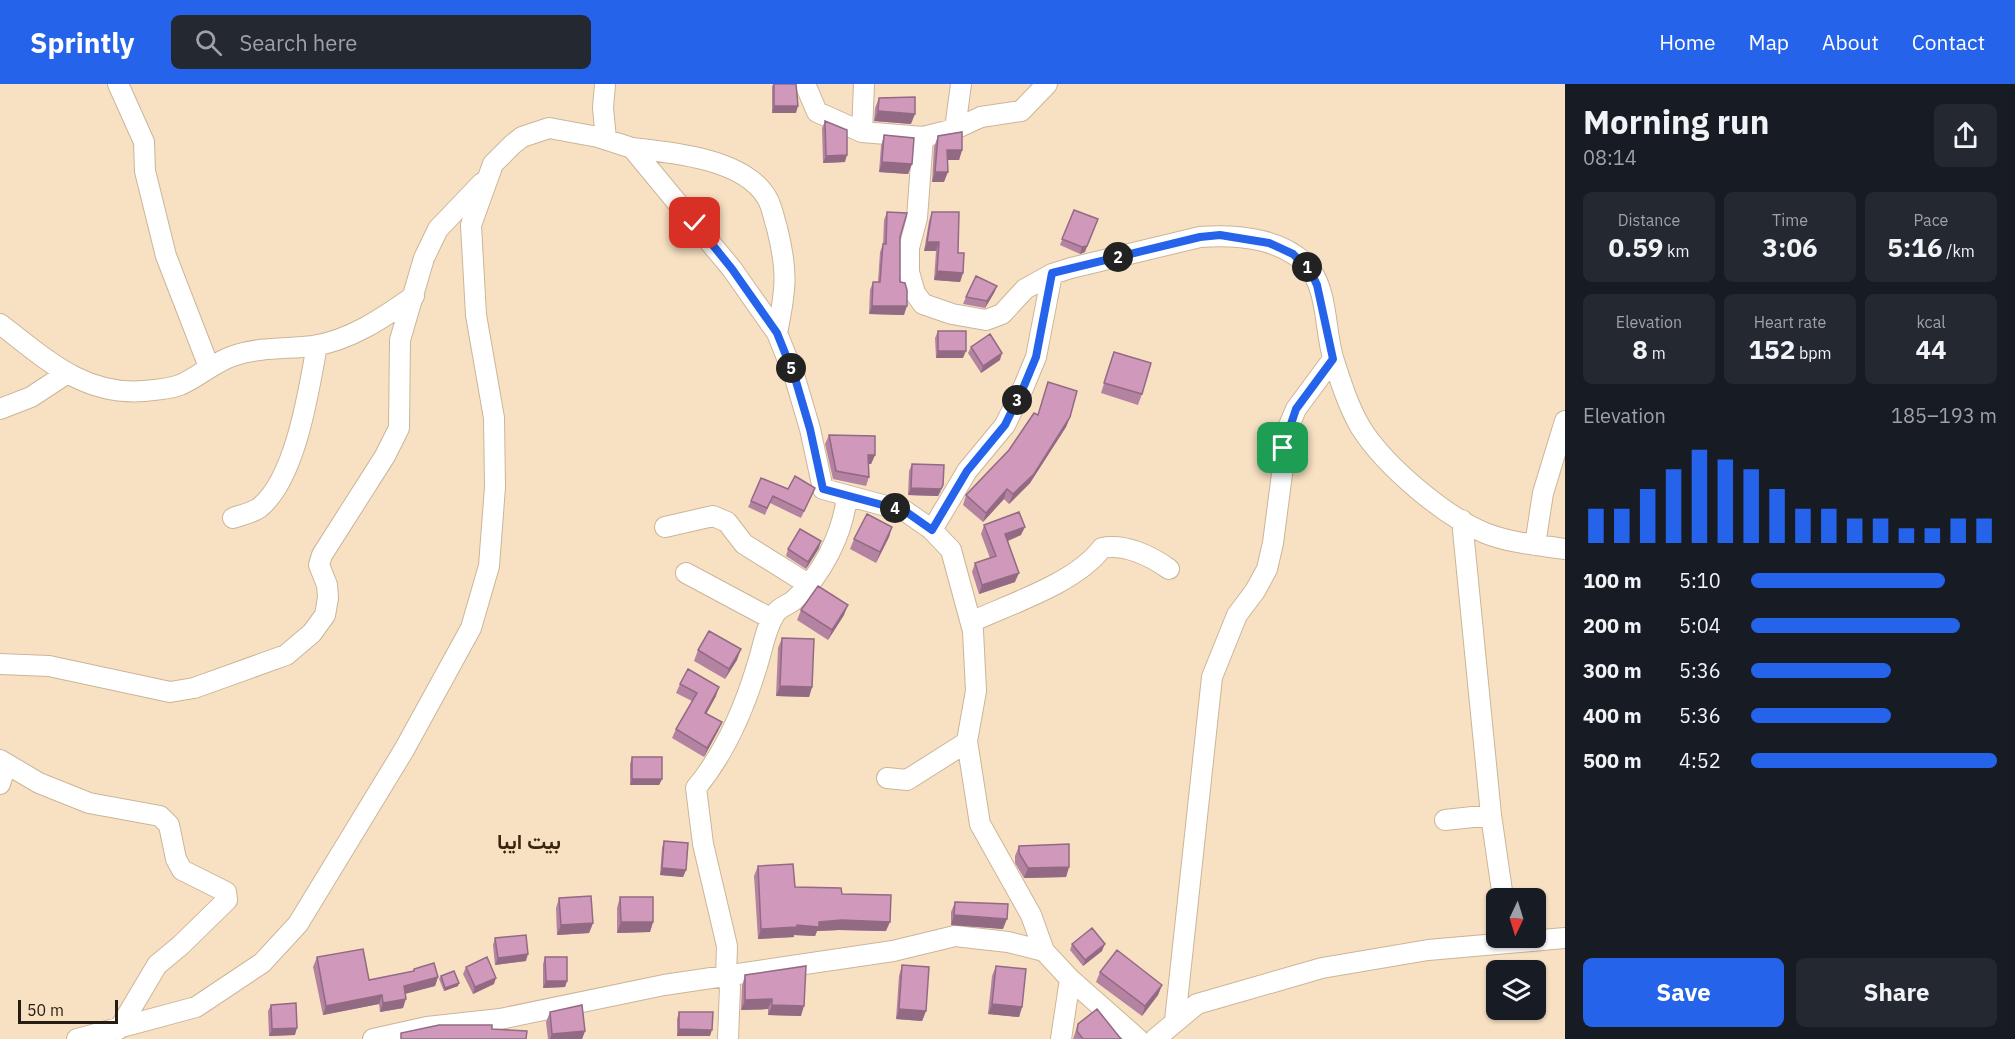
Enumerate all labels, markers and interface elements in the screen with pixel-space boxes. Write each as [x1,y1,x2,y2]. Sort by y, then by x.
search box [171,15,591,69]
text: Sprintly [30,24,135,61]
icon: search [192,26,225,59]
text: Search here [240,28,357,57]
text: Home [1659,28,1716,56]
text: Map [1749,28,1789,56]
text: About [1822,28,1879,56]
text: Contact [1912,28,1985,56]
text: Morning run [1583,100,1769,143]
button: share [1934,104,1997,167]
text: 08:14 [1583,144,1637,171]
pin [669,197,720,248]
icon: check [678,206,711,239]
text: Distance [1618,210,1680,230]
text: Time [1772,210,1808,230]
text: Pace [1914,210,1948,230]
text: 0.59 [1608,230,1663,264]
text: 3:06 [1762,230,1818,264]
text: 5:16 [1887,230,1943,264]
text: km [1663,241,1690,261]
text: /km [1943,241,1975,261]
pin: 2 [1103,242,1133,272]
text: 2 [1113,247,1123,267]
pin: 1 [1292,252,1322,282]
text: 1 [1302,257,1312,277]
text: Elevation [1616,312,1682,332]
text: Heart rate [1754,312,1826,332]
text: kcal [1916,312,1946,332]
text: 8 [1632,332,1648,366]
text: 152 [1748,332,1795,366]
text: 44 [1915,332,1947,366]
text: m [1648,343,1666,363]
text: bpm [1795,343,1832,363]
pin: 5 [776,353,806,383]
text: 5 [786,358,796,378]
pin: 3 [1002,385,1032,415]
text: 3 [1012,390,1022,410]
text: Elevation [1583,402,1666,429]
text: 185–193 m [1891,402,1997,429]
pin [1257,422,1308,473]
icon: arrive [1266,431,1299,464]
pin: 4 [880,493,910,523]
text: 4 [890,498,900,518]
text: 100 m [1583,567,1642,594]
text: 5:10 [1679,567,1721,594]
text: 200 m [1583,612,1642,639]
text: 5:04 [1679,612,1721,639]
text: 300 m [1583,657,1642,684]
text: 5:36 [1679,657,1721,684]
text: 400 m [1583,702,1642,729]
text: 5:36 [1679,702,1721,729]
text: 500 m [1583,747,1642,774]
text: 4:52 [1679,747,1721,774]
district label: بيت ايبا [497,827,561,855]
north arrow [1486,888,1546,948]
map controls [1486,888,1546,1020]
button: Save [1583,958,1784,1027]
button: Share [1796,958,1997,1027]
button: layers [1486,960,1546,1020]
scale bar [18,997,118,1024]
text: 50 m [27,1000,64,1020]

